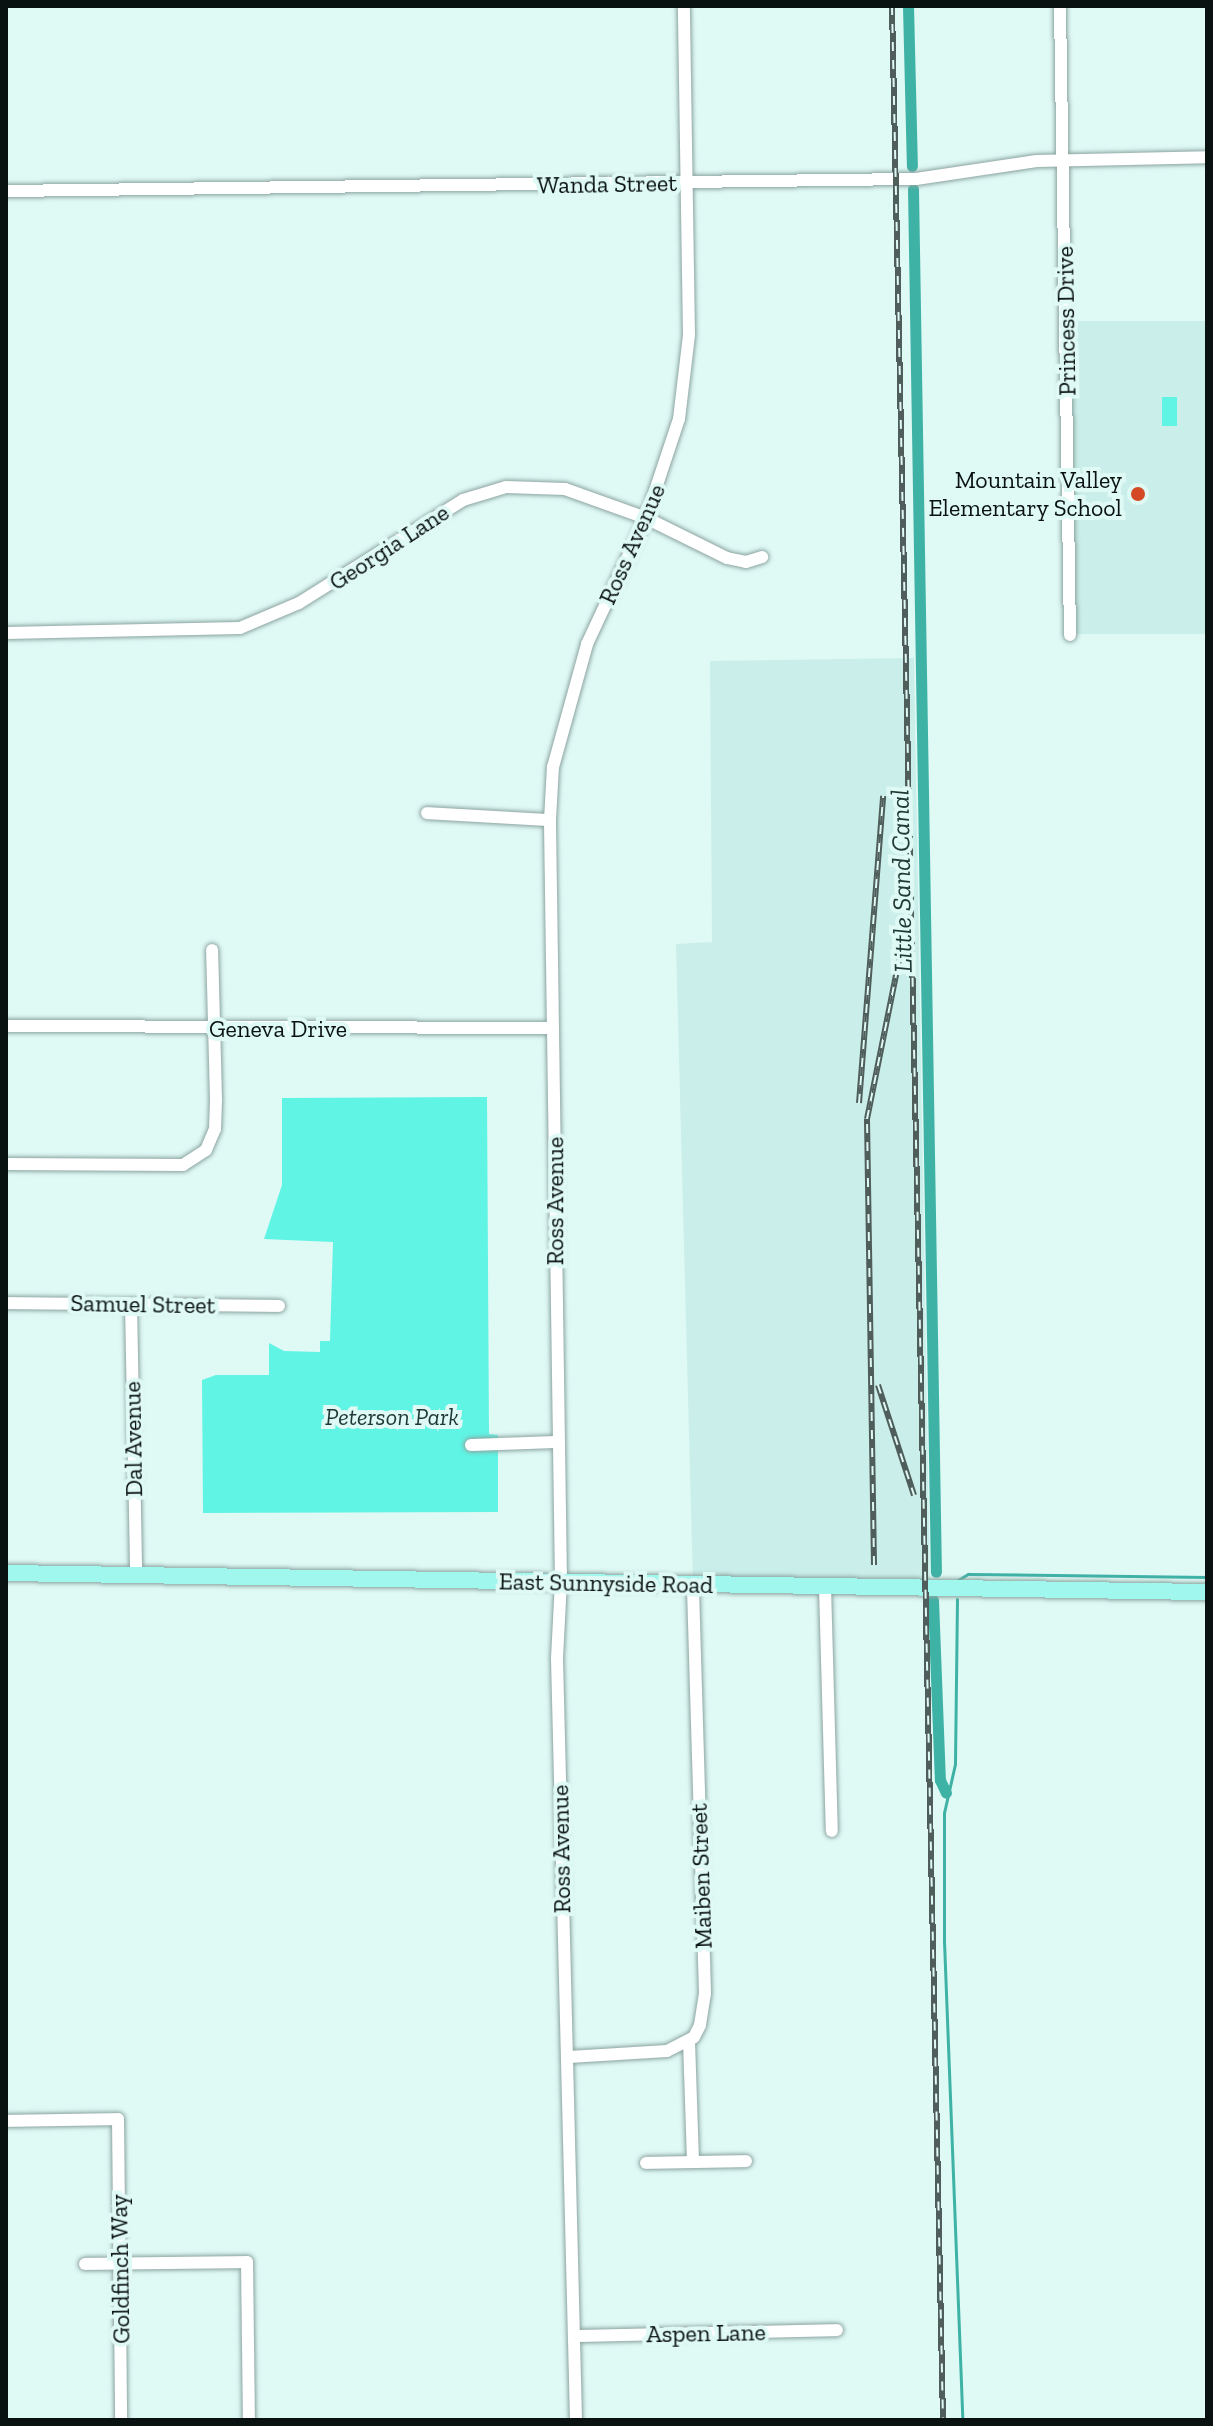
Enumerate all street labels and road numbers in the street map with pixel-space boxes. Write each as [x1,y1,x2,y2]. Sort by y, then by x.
street label: Wanda Street [537,168,677,200]
street label: Princess Drive [1050,246,1082,396]
street label: Ross Avenue [593,479,671,609]
street label: Georgia Lane [324,498,454,596]
street label: Geneva Drive [209,1015,347,1043]
street label: Ross Avenue [541,1136,569,1266]
street label: Samuel Street [70,1288,216,1320]
street label: Dal Avenue [118,1381,148,1497]
street label: East Sunnyside Road [499,1567,713,1599]
street label: Ross Avenue [545,1784,577,1914]
street label: Maiben Street [684,1803,718,1949]
street label: Goldfinch Way [104,2193,136,2345]
street label: Aspen Lane [646,2318,766,2348]

